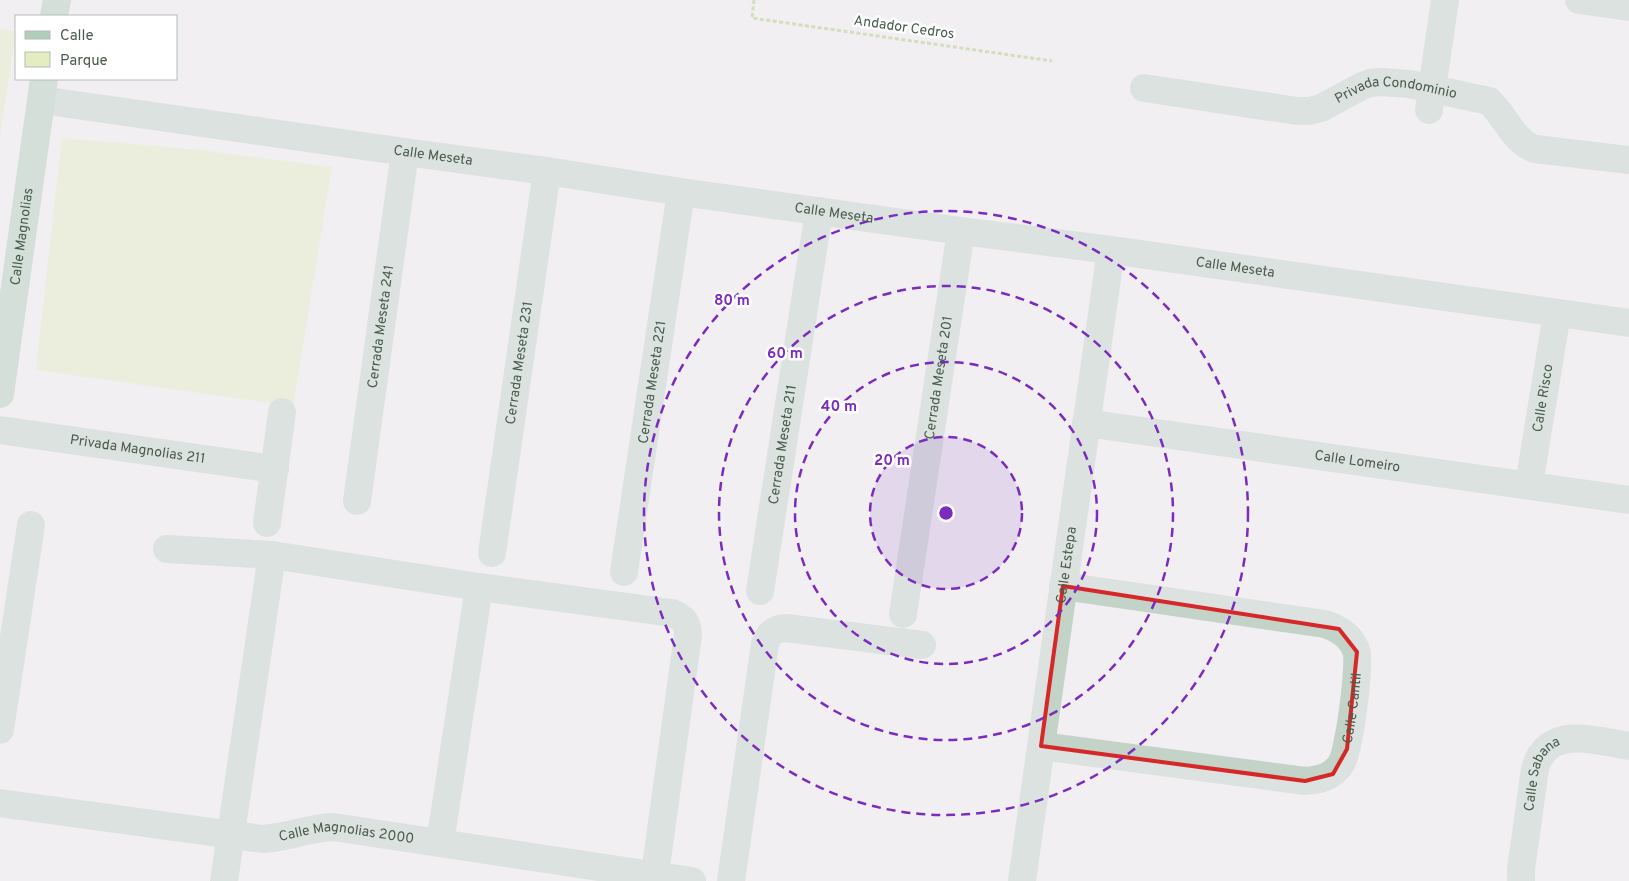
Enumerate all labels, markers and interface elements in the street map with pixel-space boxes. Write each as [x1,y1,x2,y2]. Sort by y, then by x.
street label: Andador Cedros [853,13,955,43]
legend [15,15,178,80]
text: Calle [60,27,94,46]
text: Parque [60,52,108,71]
street label: Privada Condominio [1332,73,1459,108]
street label: Calle Meseta [392,142,474,169]
street label: Calle Magnolias [7,187,37,286]
street label: Calle Meseta [793,199,875,227]
street label: Calle Meseta [1195,254,1276,281]
street label: Cerrada Meseta 241 [364,264,398,389]
text: 80 m [714,292,750,311]
street label: Cerrada Meseta 231 [502,300,537,426]
street label: Cerrada Meseta 201 [921,315,957,441]
street label: Cerrada Meseta 221 [635,319,670,445]
text: 60 m [767,345,803,364]
street label: Calle Risco [1529,363,1557,433]
street label: Cerrada Meseta 211 [765,384,800,506]
text: 40 m [821,398,857,417]
street label: Privada Magnolias 211 [69,432,206,468]
street label: Calle Lomeiro [1313,447,1401,476]
text: 20 m [874,452,910,471]
centre of rings [937,504,955,522]
street label: Calle Estepa [1053,526,1080,605]
street label: Calle Cantil [1339,672,1365,745]
street label: Calle Sabana [1521,733,1563,812]
street label: Calle Magnolias 2000 [277,818,415,848]

